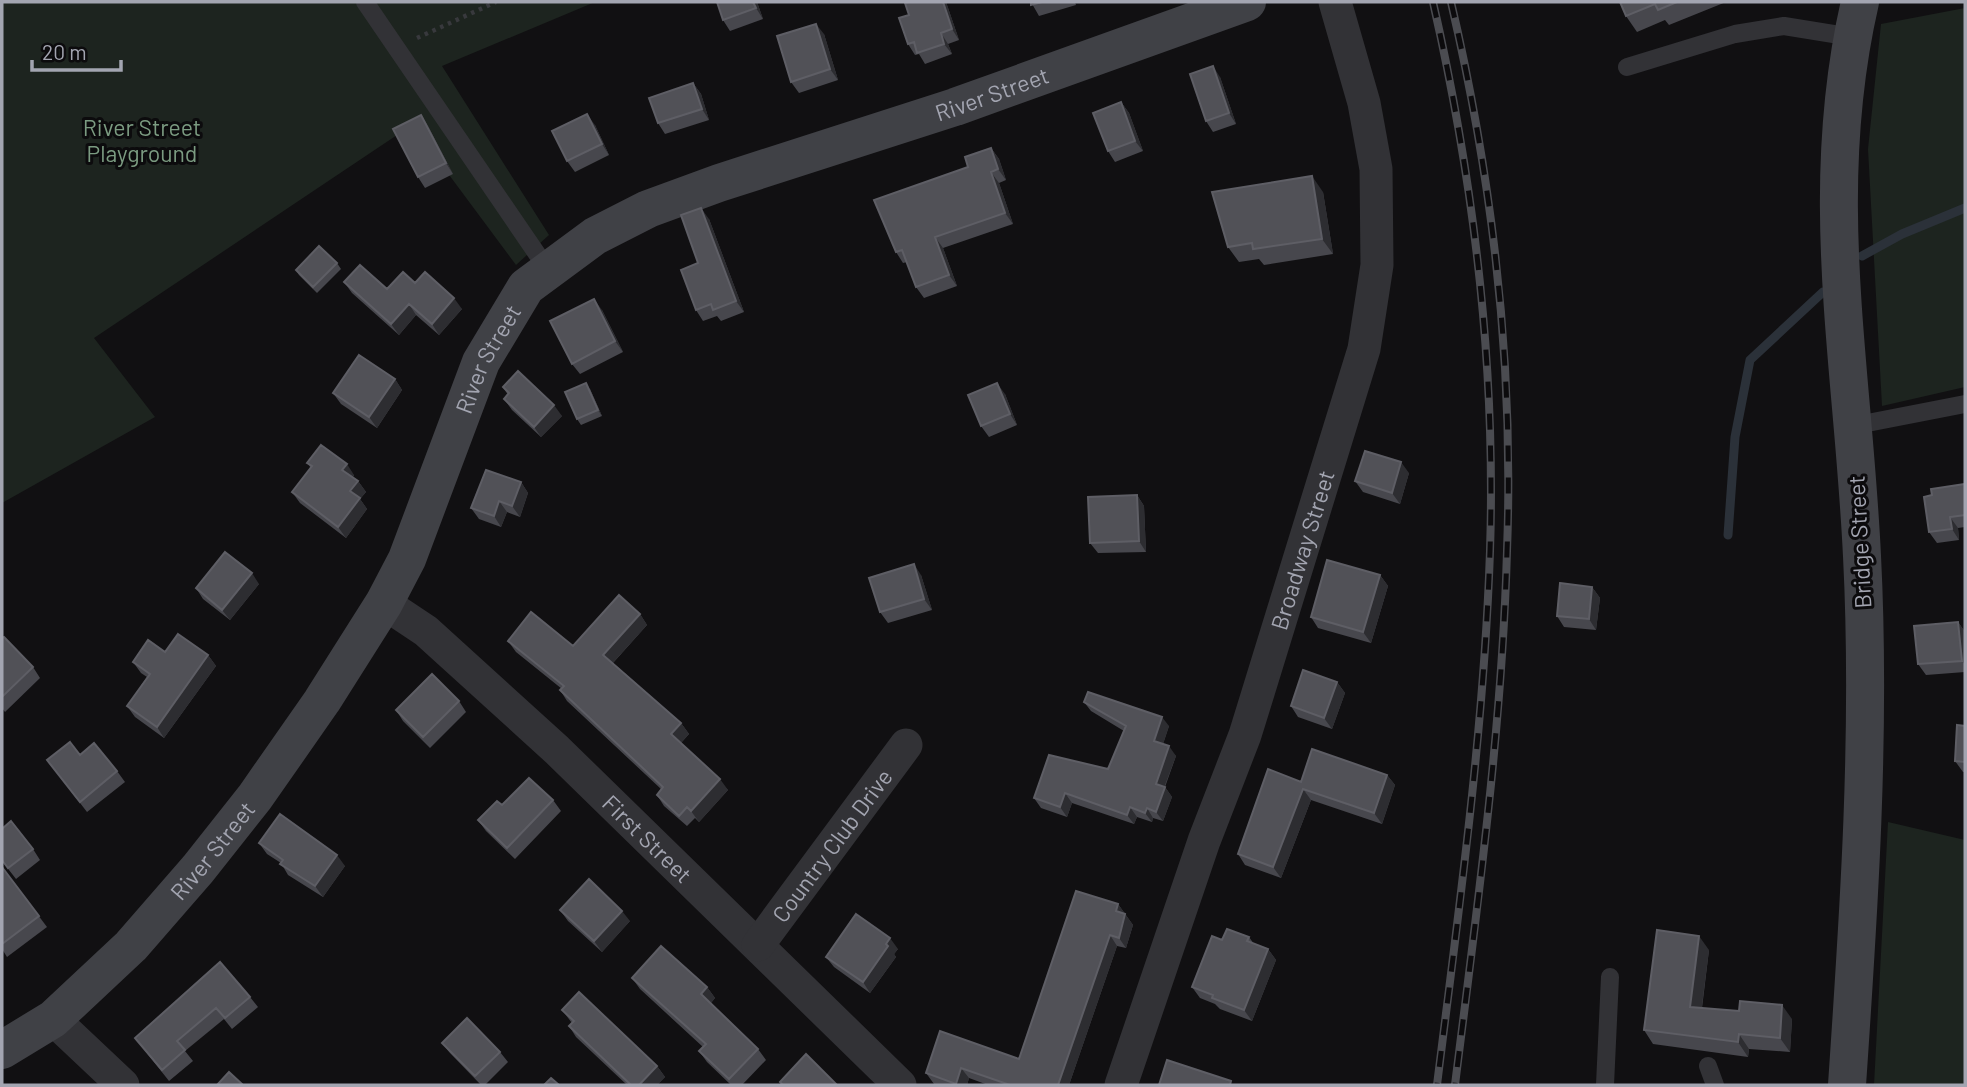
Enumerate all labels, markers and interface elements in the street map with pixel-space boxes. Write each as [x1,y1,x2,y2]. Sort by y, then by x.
scale bar [32,28,121,72]
text: 20 m [42,39,87,64]
street label: River Street [932,61,1052,126]
park label: River Street Playground [83,113,201,167]
street label: River Street [449,299,526,417]
street label: Broadway Street [1264,467,1340,633]
street label: Bridge Street [1842,475,1876,609]
street label: Country Club Drive [766,763,898,928]
street label: First Street [597,789,698,888]
street label: River Street [164,795,260,905]

